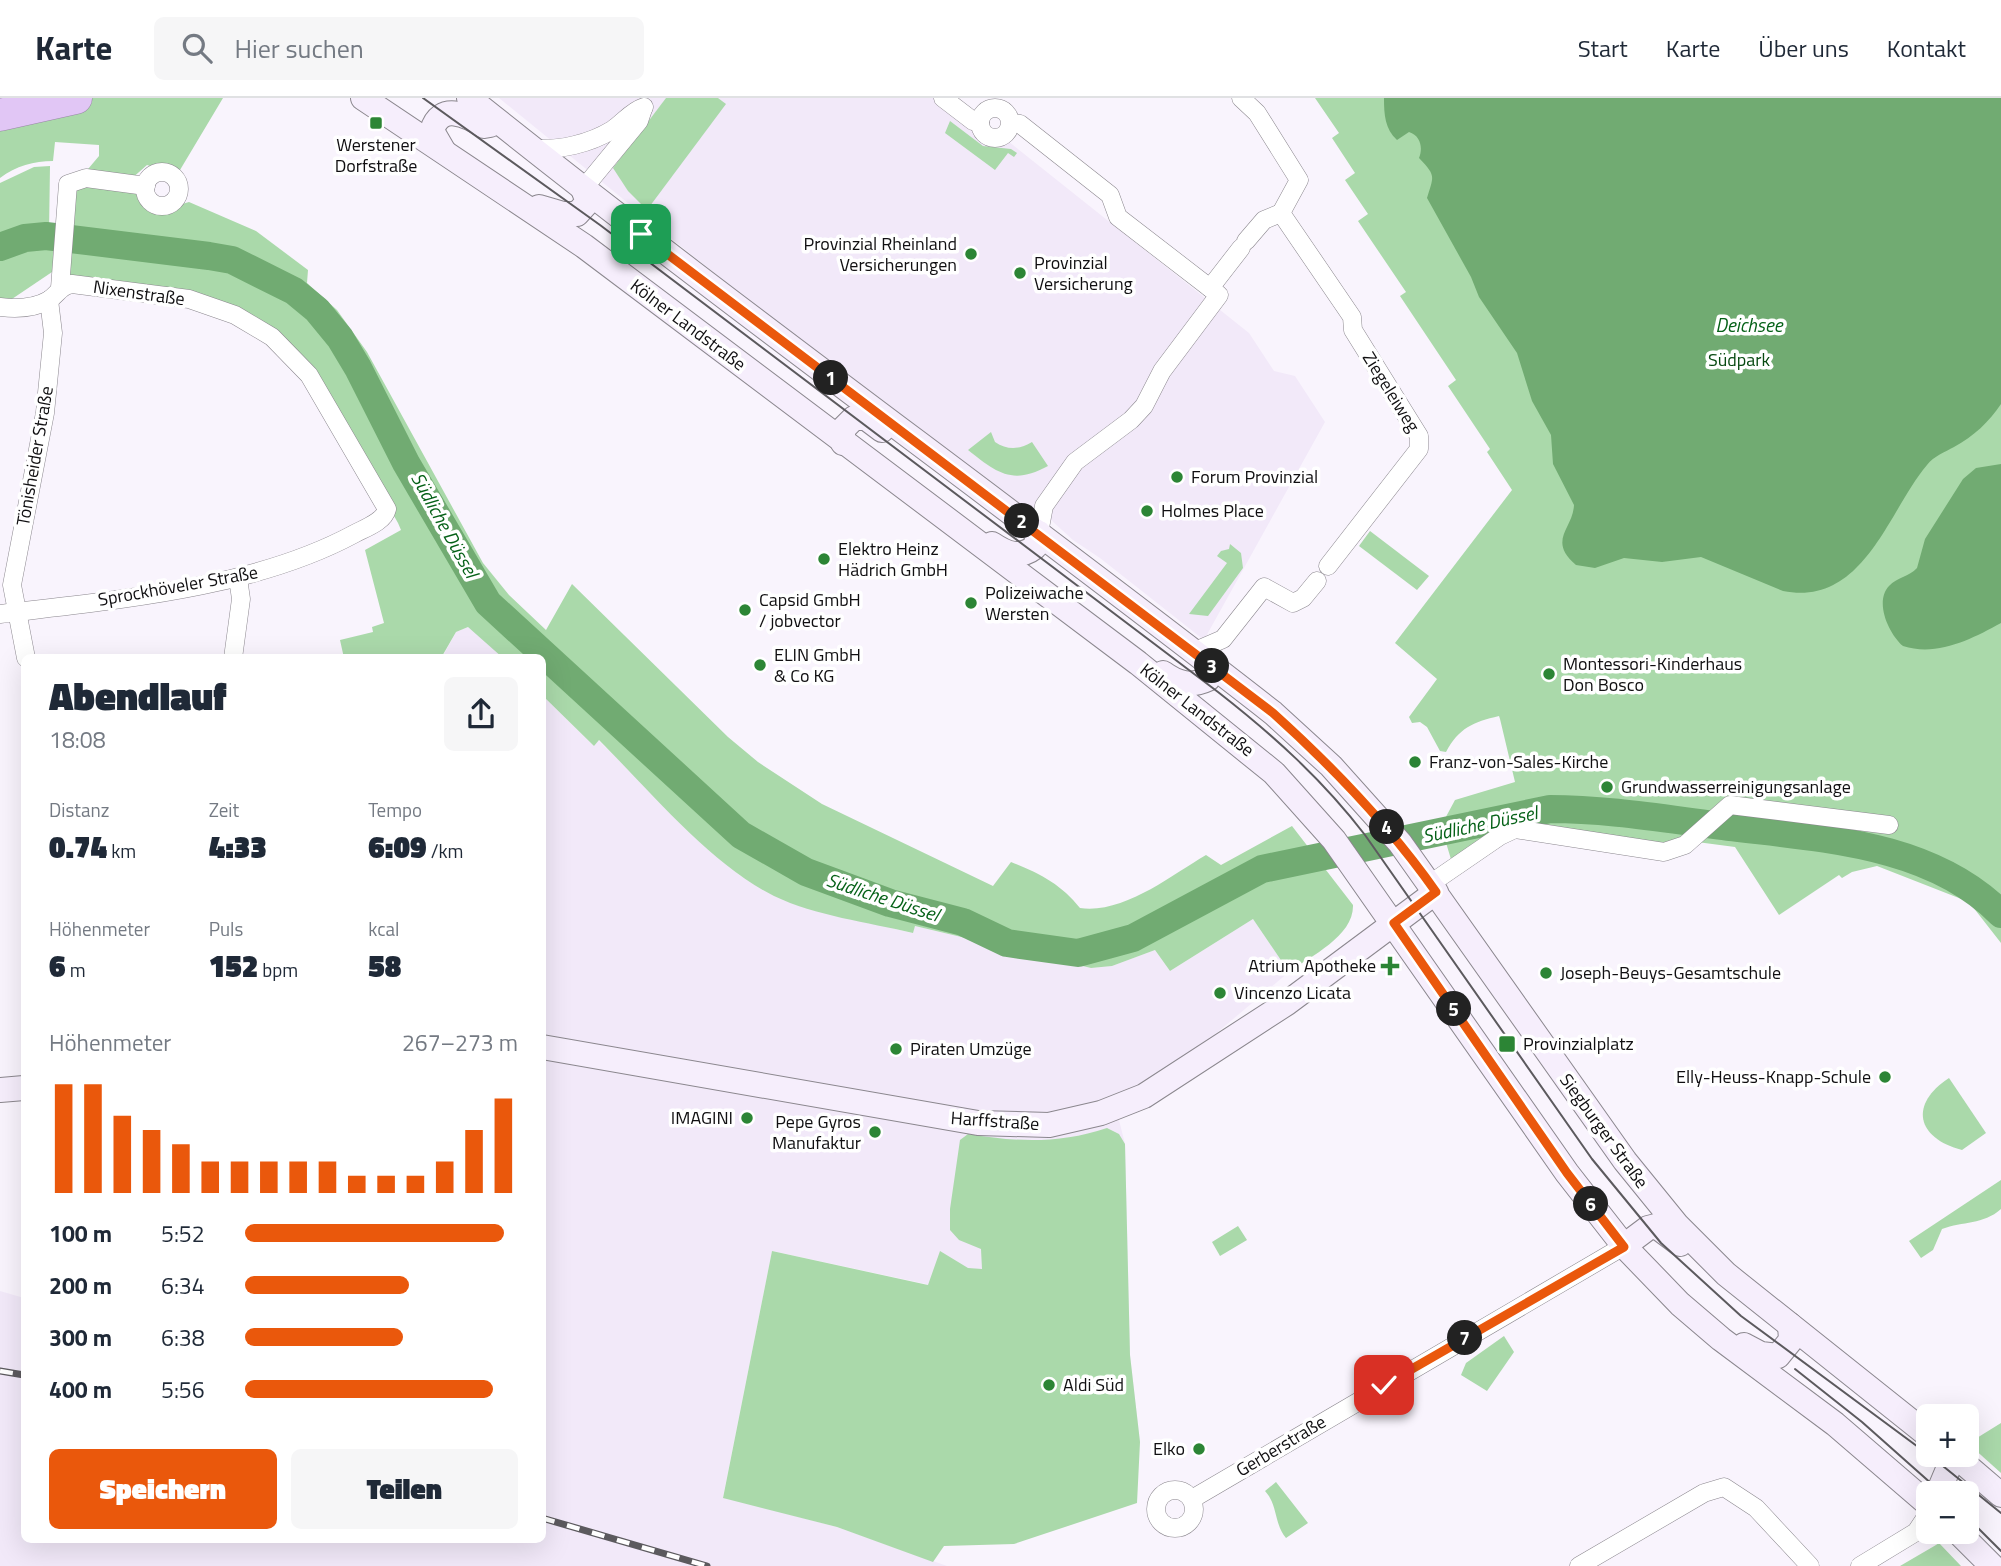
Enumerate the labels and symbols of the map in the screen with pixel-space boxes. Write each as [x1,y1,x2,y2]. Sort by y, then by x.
marker: Werstener Dorfstraße [368,115,384,131]
place label: Werstener Dorfstraße [335,131,417,179]
pin [611,204,671,264]
place label: Provinzial Rheinland Versicherungen [804,230,957,278]
marker: Provinzial Rheinland Versicherungen [963,246,979,262]
place label: Provinzial Versicherung [1034,249,1133,297]
marker: Provinzial Versicherung [1012,265,1028,281]
street label: Kölner Landstraße [625,272,752,377]
street label: Nixenstraße [92,273,187,312]
water label: Deichsee [1715,310,1784,339]
street label: Ziegeleiweg [1356,346,1427,437]
park label: Südpark [1708,346,1770,373]
pin: 1 [814,360,848,396]
street label: Tönisheider Straße [9,384,60,528]
place label: Forum Provinzial [1191,463,1318,490]
water label: Südliche Düssel [404,467,487,585]
marker: Forum Provinzial [1169,469,1185,485]
place label: Holmes Place [1161,497,1264,524]
marker: Holmes Place [1139,503,1155,519]
pin: 2 [1004,504,1040,538]
place label: Elektro Heinz Hädrich GmbH [838,535,948,583]
marker: Elektro Heinz Hädrich GmbH [816,551,832,567]
street label: Sprockhöveler Straße [96,558,260,613]
place label: Polizeiwache Wersten [985,579,1084,627]
place label: Capsid GmbH / jobvector [759,586,861,634]
marker: Polizeiwache Wersten [963,595,979,611]
marker: Capsid GmbH / jobvector [737,602,753,618]
place label: ELIN GmbH & Co KG [774,641,861,689]
pin: 3 [1194,648,1230,684]
place label: Montessori-Kinderhaus Don Bosco [1563,650,1742,698]
street label: Kölner Landstraße [1134,656,1260,763]
marker: ELIN GmbH & Co KG [752,657,768,673]
marker: Montessori-Kinderhaus Don Bosco [1541,666,1557,682]
place label: Franz-von-Sales-Kirche [1429,748,1608,775]
marker: Franz-von-Sales-Kirche [1407,754,1423,770]
place label: Grundwasserreinigungsanlage [1621,773,1851,800]
marker: Grundwasserreinigungsanlage [1599,779,1615,795]
water label: Südliche Düssel [1420,797,1542,850]
pin: 4 [1370,810,1404,844]
water label: Südliche Düssel [823,865,945,929]
place label: Atrium Apotheke [1248,952,1376,979]
marker: Atrium Apotheke [1382,958,1398,974]
place label: Joseph-Beuys-Gesamtschule [1560,959,1781,986]
marker: Joseph-Beuys-Gesamtschule [1538,965,1554,981]
place label: Vincenzo Licata [1234,979,1351,1006]
marker: Vincenzo Licata [1212,985,1228,1001]
pin: 5 [1436,992,1472,1026]
place label: Provinzialplatz [1523,1030,1634,1057]
marker: Provinzialplatz [1497,1034,1517,1054]
place label: Piraten Umzüge [910,1035,1032,1062]
marker: Piraten Umzüge [888,1041,904,1057]
place label: Elly-Heuss-Knapp-Schule [1676,1063,1871,1090]
street label: Siegburger Straße [1553,1068,1655,1194]
marker: Elly-Heuss-Knapp-Schule [1877,1069,1893,1085]
place label: IMAGINI [671,1104,733,1131]
street label: Harffstraße [950,1104,1040,1137]
place label: Pepe Gyros Manufaktur [772,1108,861,1156]
marker: IMAGINI [739,1110,755,1126]
marker: Pepe Gyros Manufaktur [867,1124,883,1140]
pin: 6 [1574,1186,1608,1222]
pin: 7 [1448,1320,1482,1356]
pin [1354,1355,1414,1415]
place label: Aldi Süd [1063,1371,1124,1398]
marker: Aldi Süd [1041,1377,1057,1393]
street label: Gerberstraße [1231,1408,1331,1483]
place label: Elko [1153,1435,1185,1462]
marker: Elko [1191,1441,1207,1457]

